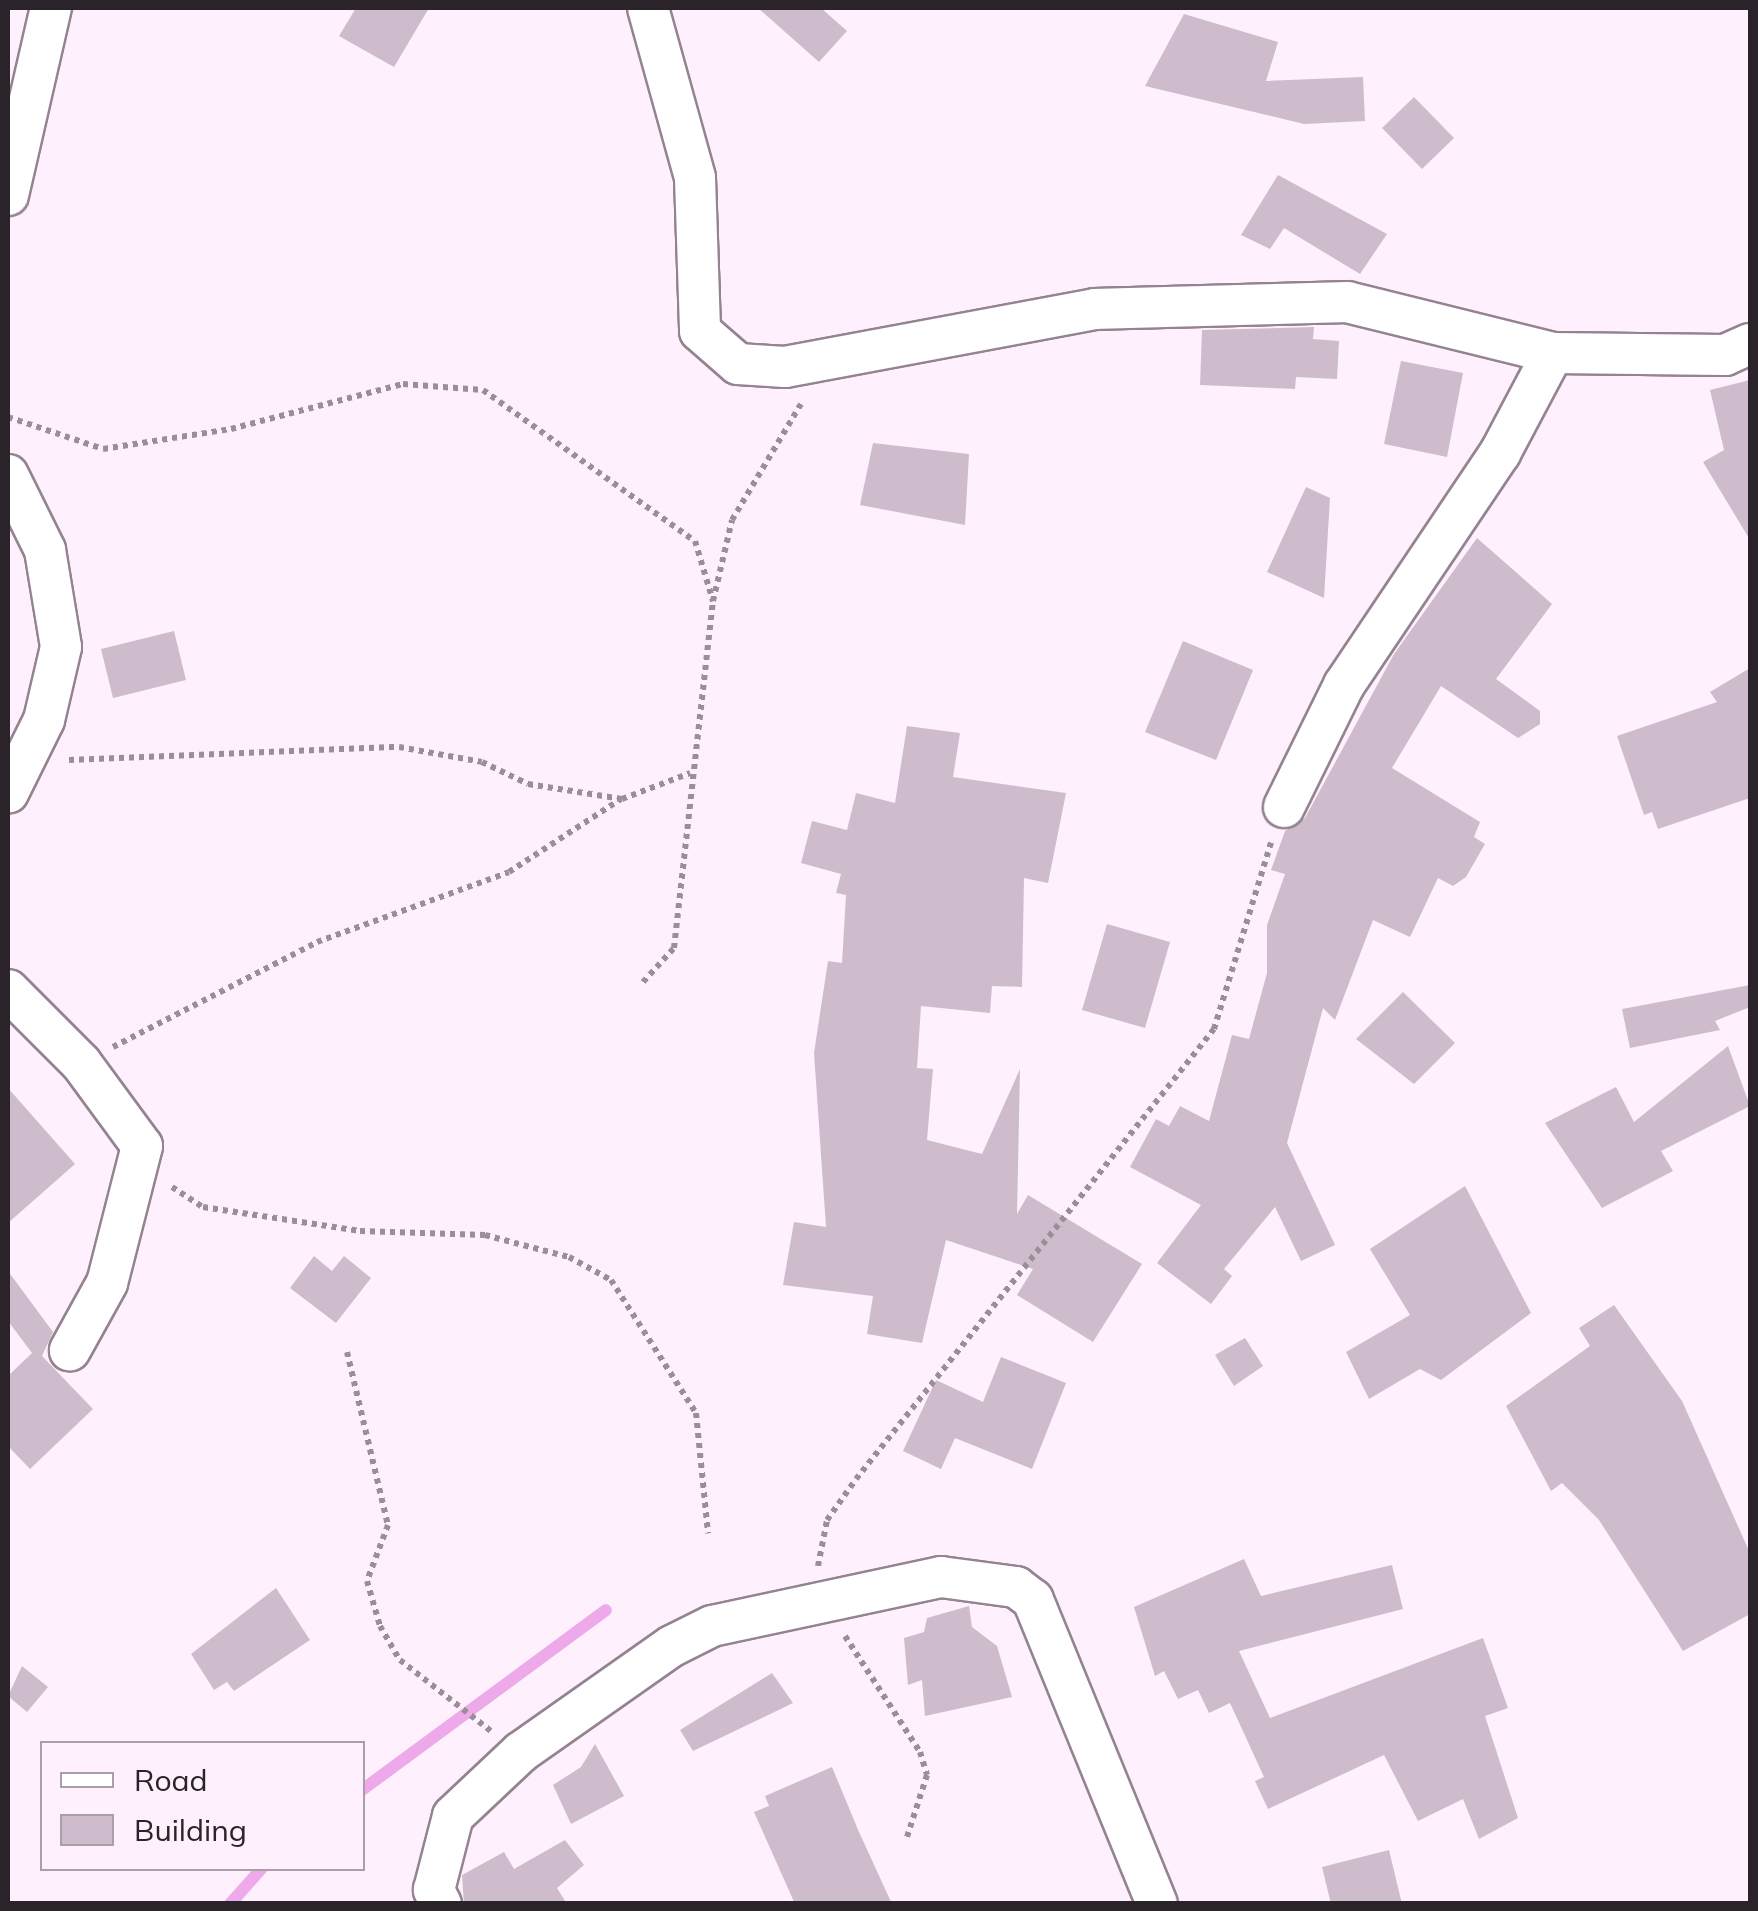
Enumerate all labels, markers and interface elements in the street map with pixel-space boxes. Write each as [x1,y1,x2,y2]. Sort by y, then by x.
legend [40,1741,365,1871]
text: Road [134,1761,208,1799]
text: Building [134,1811,247,1849]

